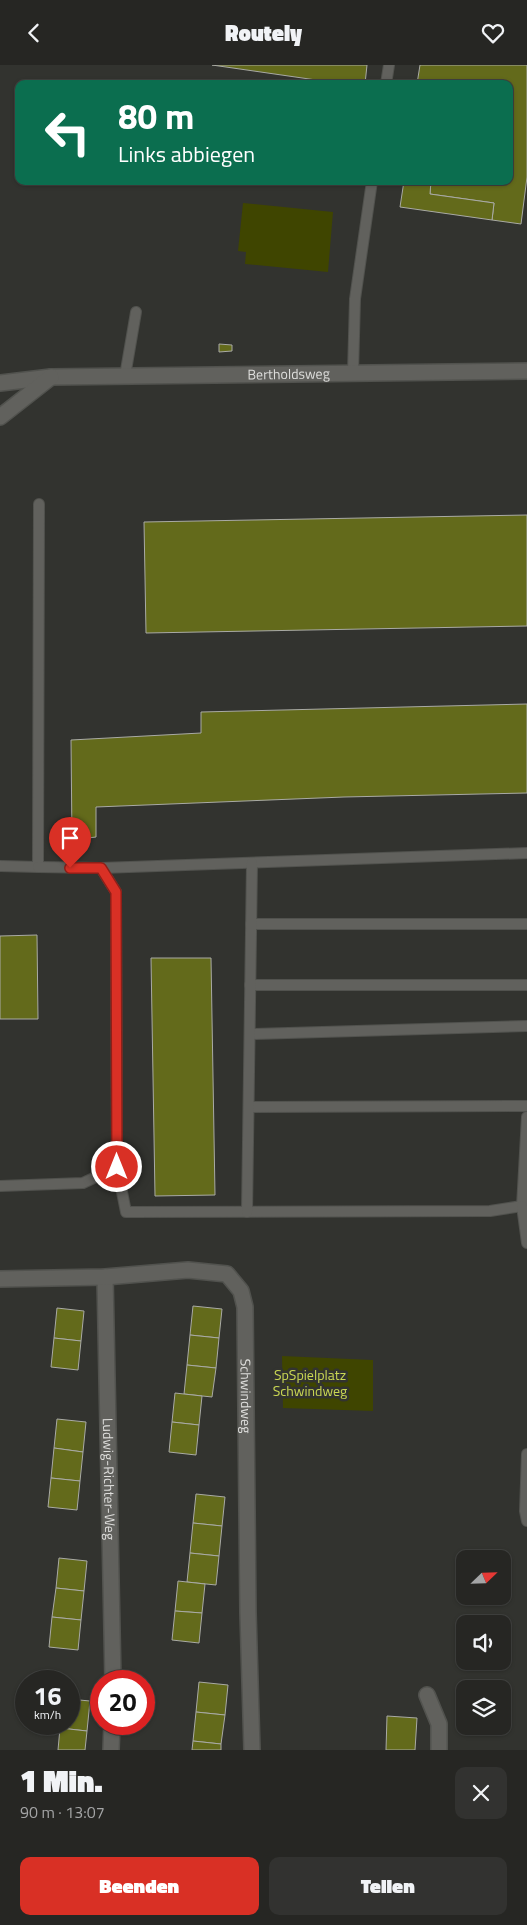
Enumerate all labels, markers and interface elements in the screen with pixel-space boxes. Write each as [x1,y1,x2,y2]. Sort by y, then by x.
text: Routely [225,16,302,50]
icon: back [20,19,48,47]
icon: heart [479,19,507,47]
text: 80 m [118,89,194,143]
icon: left [35,100,100,165]
text: Links abbiegen [118,137,255,171]
street label: Bertholdsweg [247,362,330,385]
pin [49,817,91,868]
icon: arrive [56,824,84,852]
position arrow [90,1140,142,1192]
street label: Schwindweg [236,1358,257,1433]
park label: SpSpielplatz Schwindweg [273,1364,347,1401]
street label: Ludwig-Richter-Weg [98,1418,121,1540]
north arrow [456,1550,511,1605]
map controls [456,1550,511,1735]
button: sound [456,1615,511,1670]
speed limit sign: 20 [90,1670,155,1735]
text: 16 [33,1677,62,1715]
button: layers [456,1680,511,1735]
text: km/h [34,1705,61,1724]
text: 1 Min. [20,1758,103,1804]
button: close [455,1767,507,1819]
text: 90 m · 13:07 [20,1800,105,1824]
button: Beenden [20,1857,259,1915]
button: Teilen [269,1857,507,1915]

